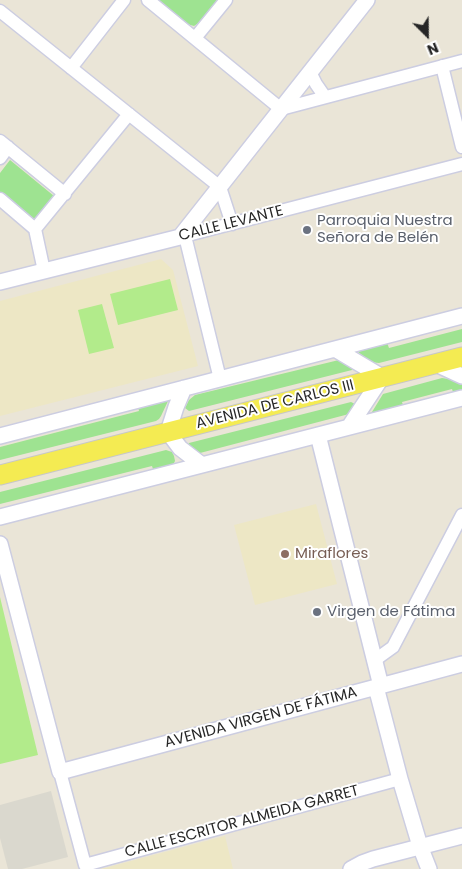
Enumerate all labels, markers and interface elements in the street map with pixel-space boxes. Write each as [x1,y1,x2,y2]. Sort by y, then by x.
north arrow [402,10,452,60]
text: N [424,38,442,60]
street label: CALLE LEVANTE [177,202,285,246]
place label: Parroquia Nuestra Señora de Belén [317,212,453,247]
marker: Parroquia Nuestra Señora de Belén [301,224,313,236]
street label: AVENIDA DE CARLOS III [194,377,356,433]
place label: Miraflores [295,545,368,563]
marker: Miraflores [279,548,291,560]
place label: Virgen de Fátima [327,603,455,621]
marker: Virgen de Fátima [311,606,323,618]
street label: AVENIDA VIRGEN DE FÁTIMA [163,684,359,752]
street label: CALLE ESCRITOR ALMEIDA GARRET [123,782,361,862]

